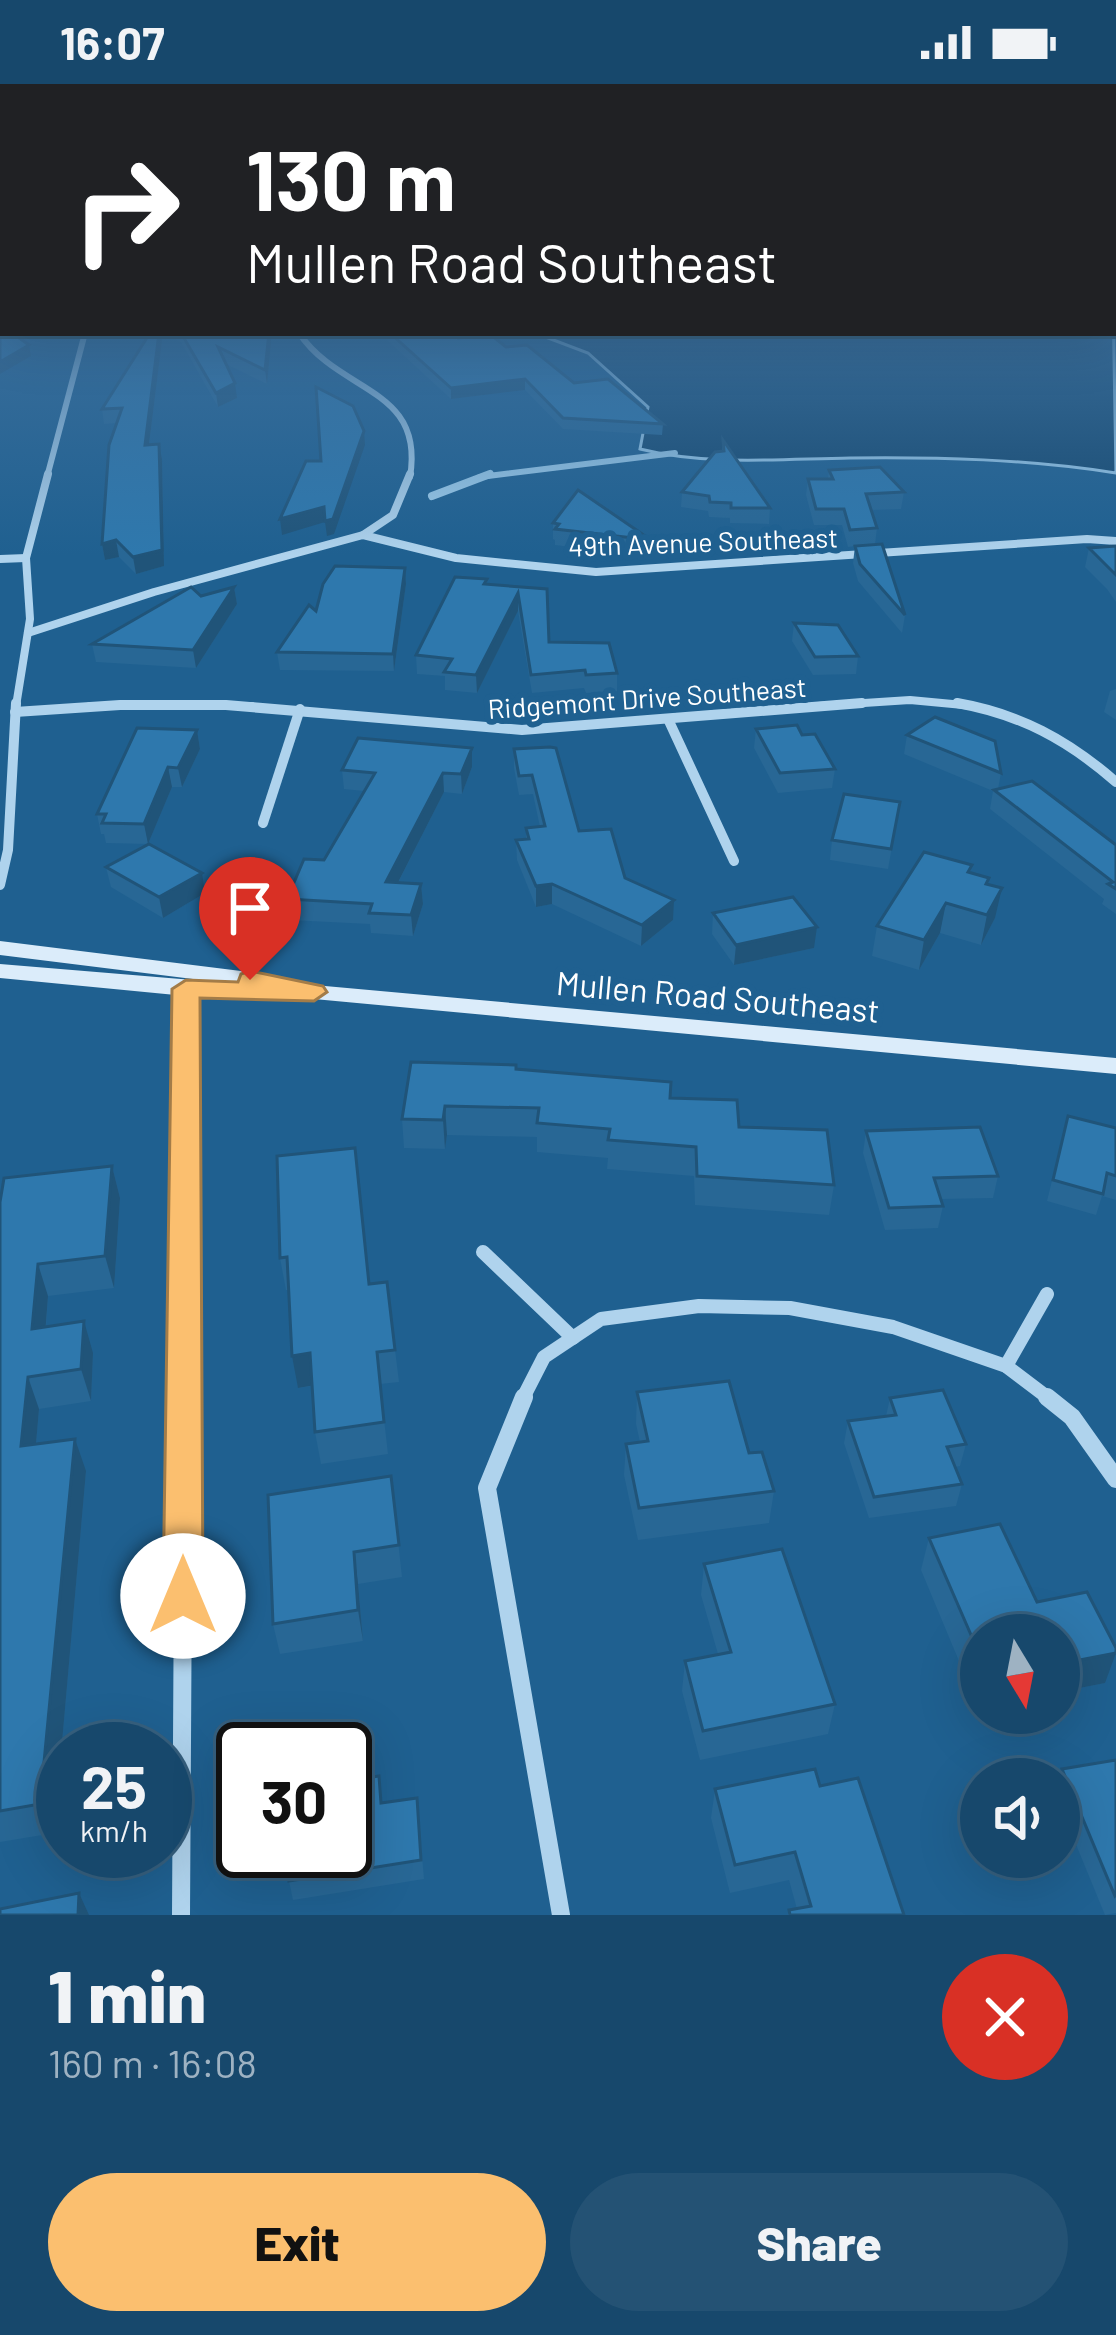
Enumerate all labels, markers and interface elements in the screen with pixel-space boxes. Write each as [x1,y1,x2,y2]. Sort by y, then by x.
text: 16:07 [60,15,164,69]
text: 130 m [246,127,456,228]
icon: right [48,132,204,288]
text: Mullen Road Southeast [246,229,777,294]
street label: 49th Avenue Southeast [568,520,838,562]
street label: Ridgemont Drive Southeast [487,670,807,724]
pin [199,857,301,980]
icon: arrive [217,875,283,941]
street label: Mullen Road Southeast [555,962,881,1030]
position arrow [120,1533,246,1659]
north arrow [960,1614,1080,1734]
map controls [960,1614,1080,1878]
speed limit sign: 30 [216,1722,372,1878]
text: 25 [81,1749,147,1821]
button: sound [960,1758,1080,1878]
text: km/h [80,1812,148,1848]
text: 1 min [48,1951,206,2037]
button: close [942,1954,1068,2080]
text: 160 m · 16:08 [48,2039,257,2086]
button: Exit [48,2173,546,2311]
button: Share [570,2173,1068,2311]

